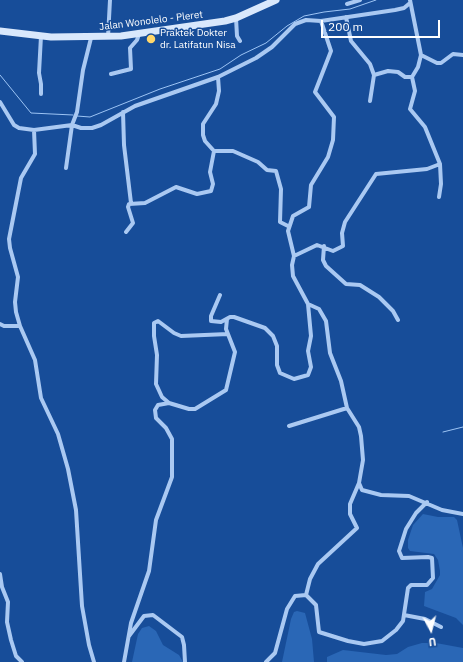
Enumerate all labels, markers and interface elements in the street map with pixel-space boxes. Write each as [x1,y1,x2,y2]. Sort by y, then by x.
street label: Jalan Wonolelo - Pleret [99,9,203,33]
scale bar [323,12,442,38]
text: 200 m [328,19,363,34]
place label: Praktek Dokter dr. Latifatun Nisa [160,27,236,50]
marker: Praktek Dokter dr. Latifatun Nisa [145,33,157,45]
north arrow [411,610,451,650]
text: U [428,634,437,649]

